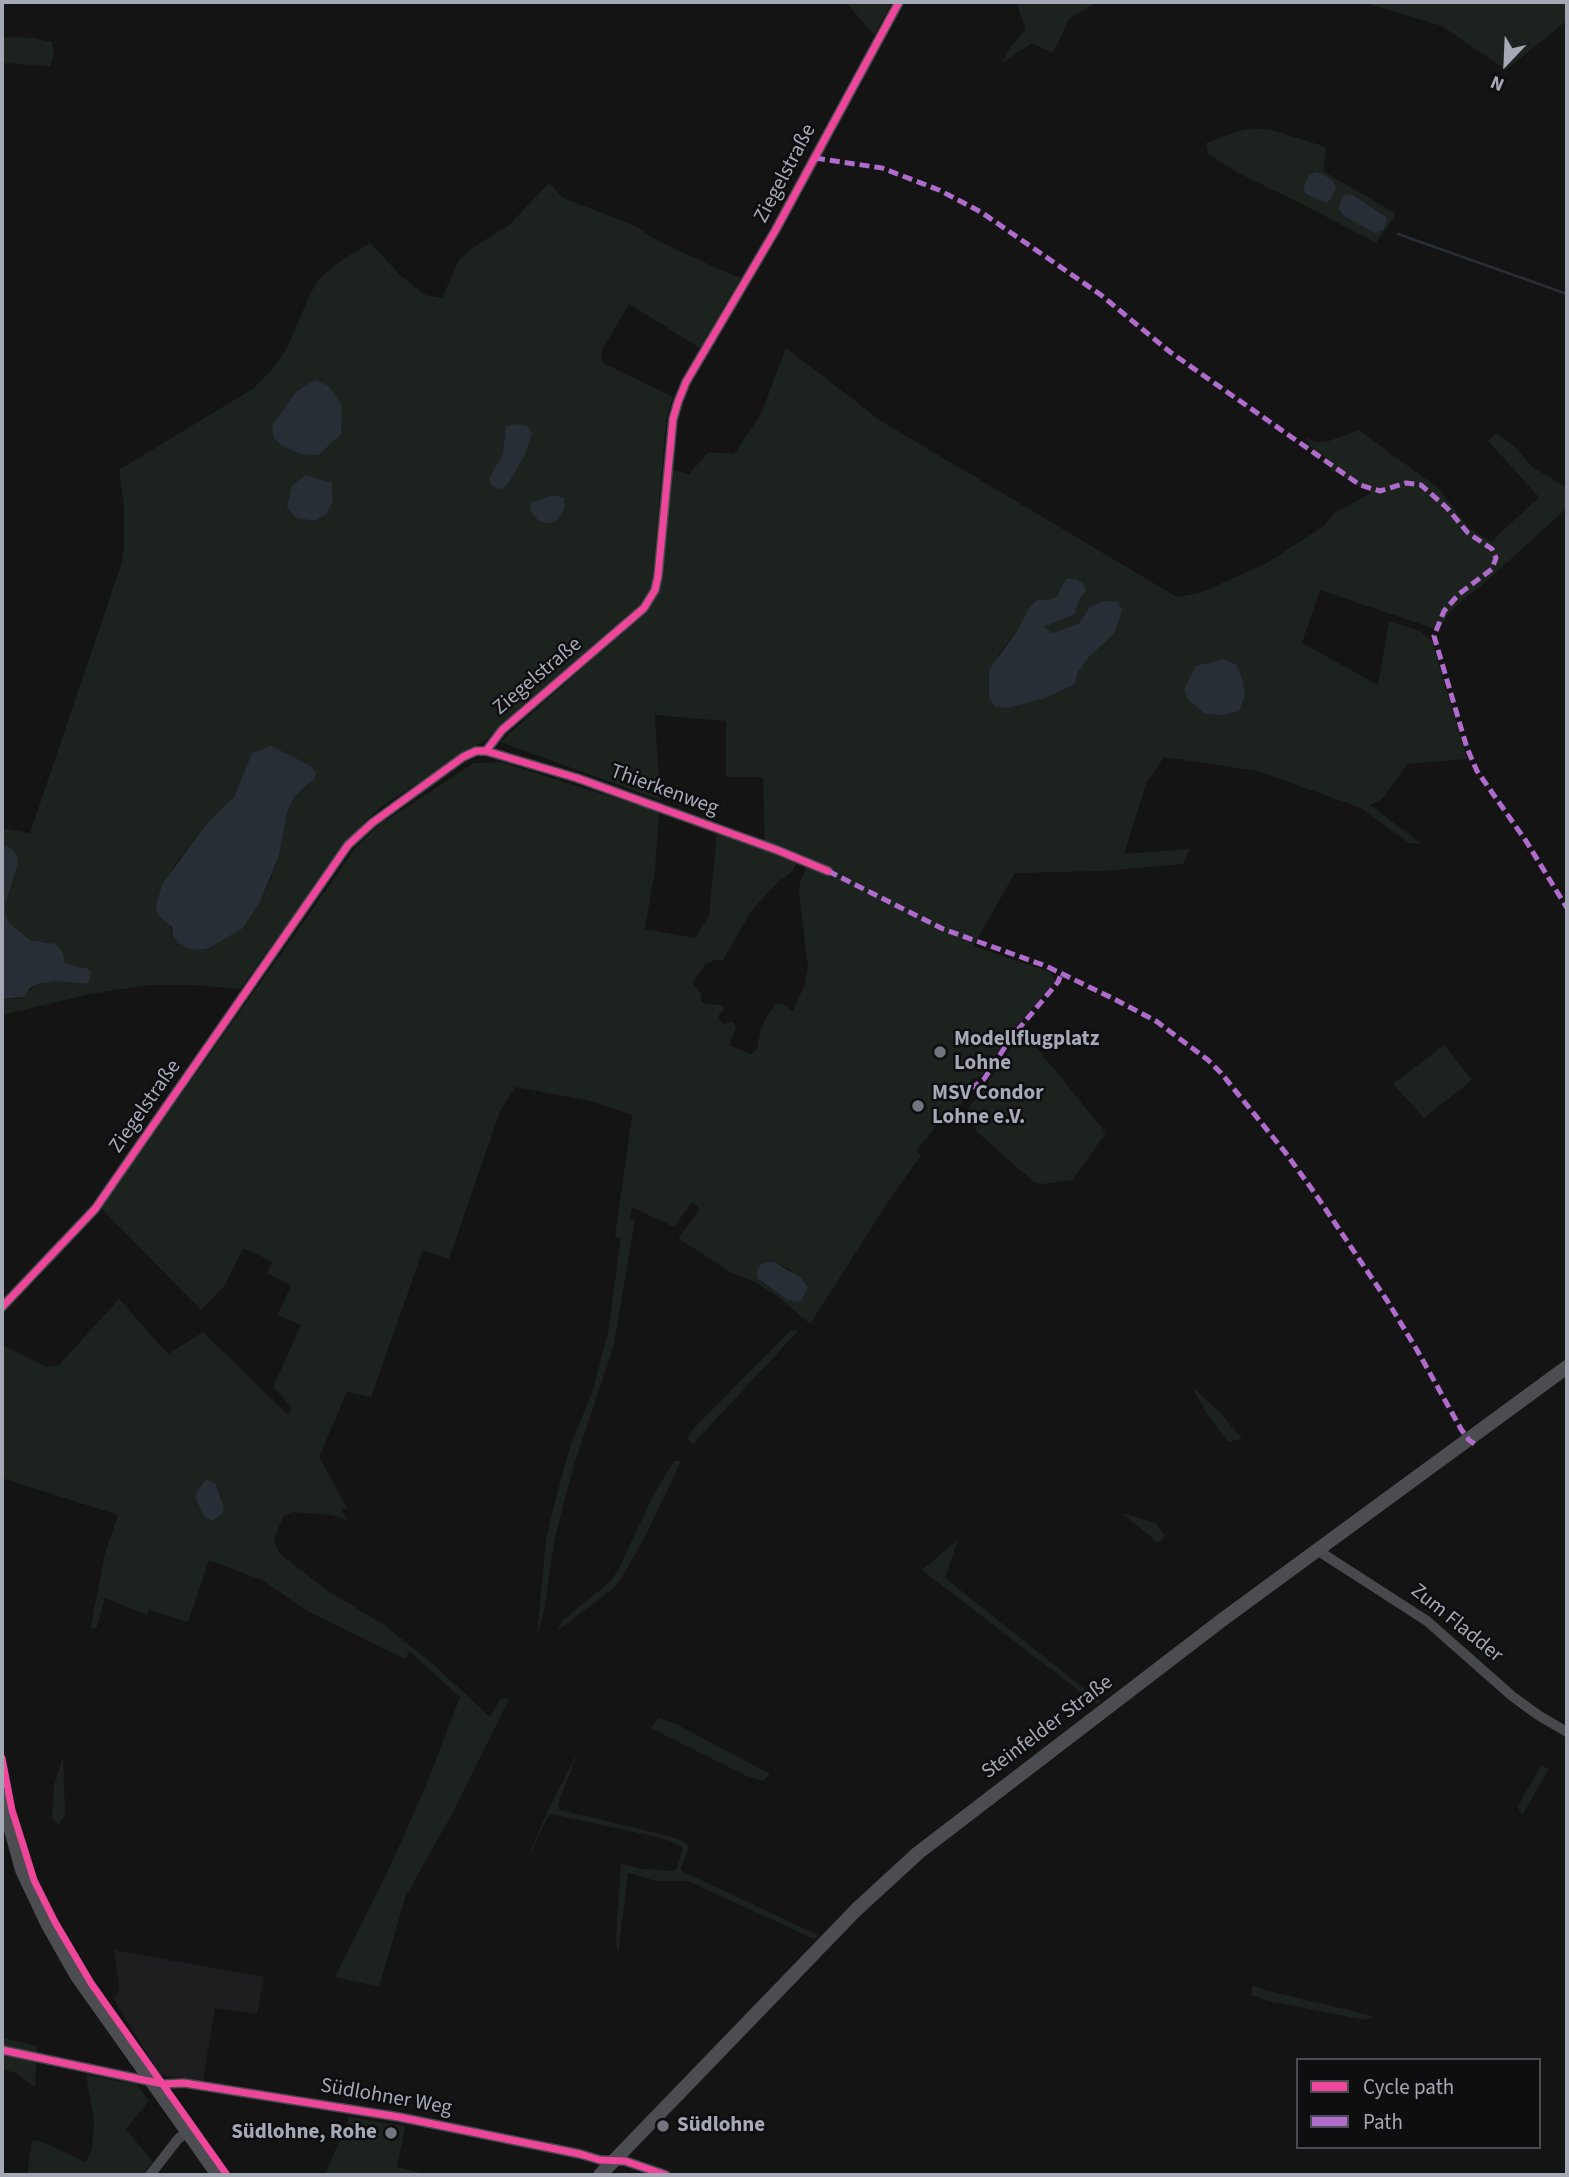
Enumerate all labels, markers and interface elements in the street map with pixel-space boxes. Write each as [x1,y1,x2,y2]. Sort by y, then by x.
north arrow [1471,28,1541,98]
text: N [1487,68,1509,98]
street label: Ziegelstraße [749,120,823,228]
street label: Ziegelstraße [488,633,588,721]
street label: Thierkenweg [606,760,722,822]
place label: Modellflugplatz Lohne [954,1027,1099,1077]
marker: Modellflugplatz Lohne [932,1044,948,1060]
street label: Ziegelstraße [105,1055,187,1159]
place label: MSV Condor Lohne e.V. [932,1081,1043,1131]
marker: MSV Condor Lohne e.V. [910,1098,926,1114]
street label: Zum Fladder [1405,1579,1507,1669]
street label: Steinfelder Straße [978,1671,1118,1785]
legend [1296,2058,1541,2149]
text: Cycle path [1363,2072,1454,2102]
street label: Südlohner Weg [318,2074,454,2122]
text: Path [1363,2107,1403,2137]
place label: Südlohne [677,2113,765,2139]
marker: Südlohne [655,2118,671,2134]
place label: Südlohne, Rohe [231,2120,377,2146]
marker: Südlohne, Rohe [383,2125,399,2141]

